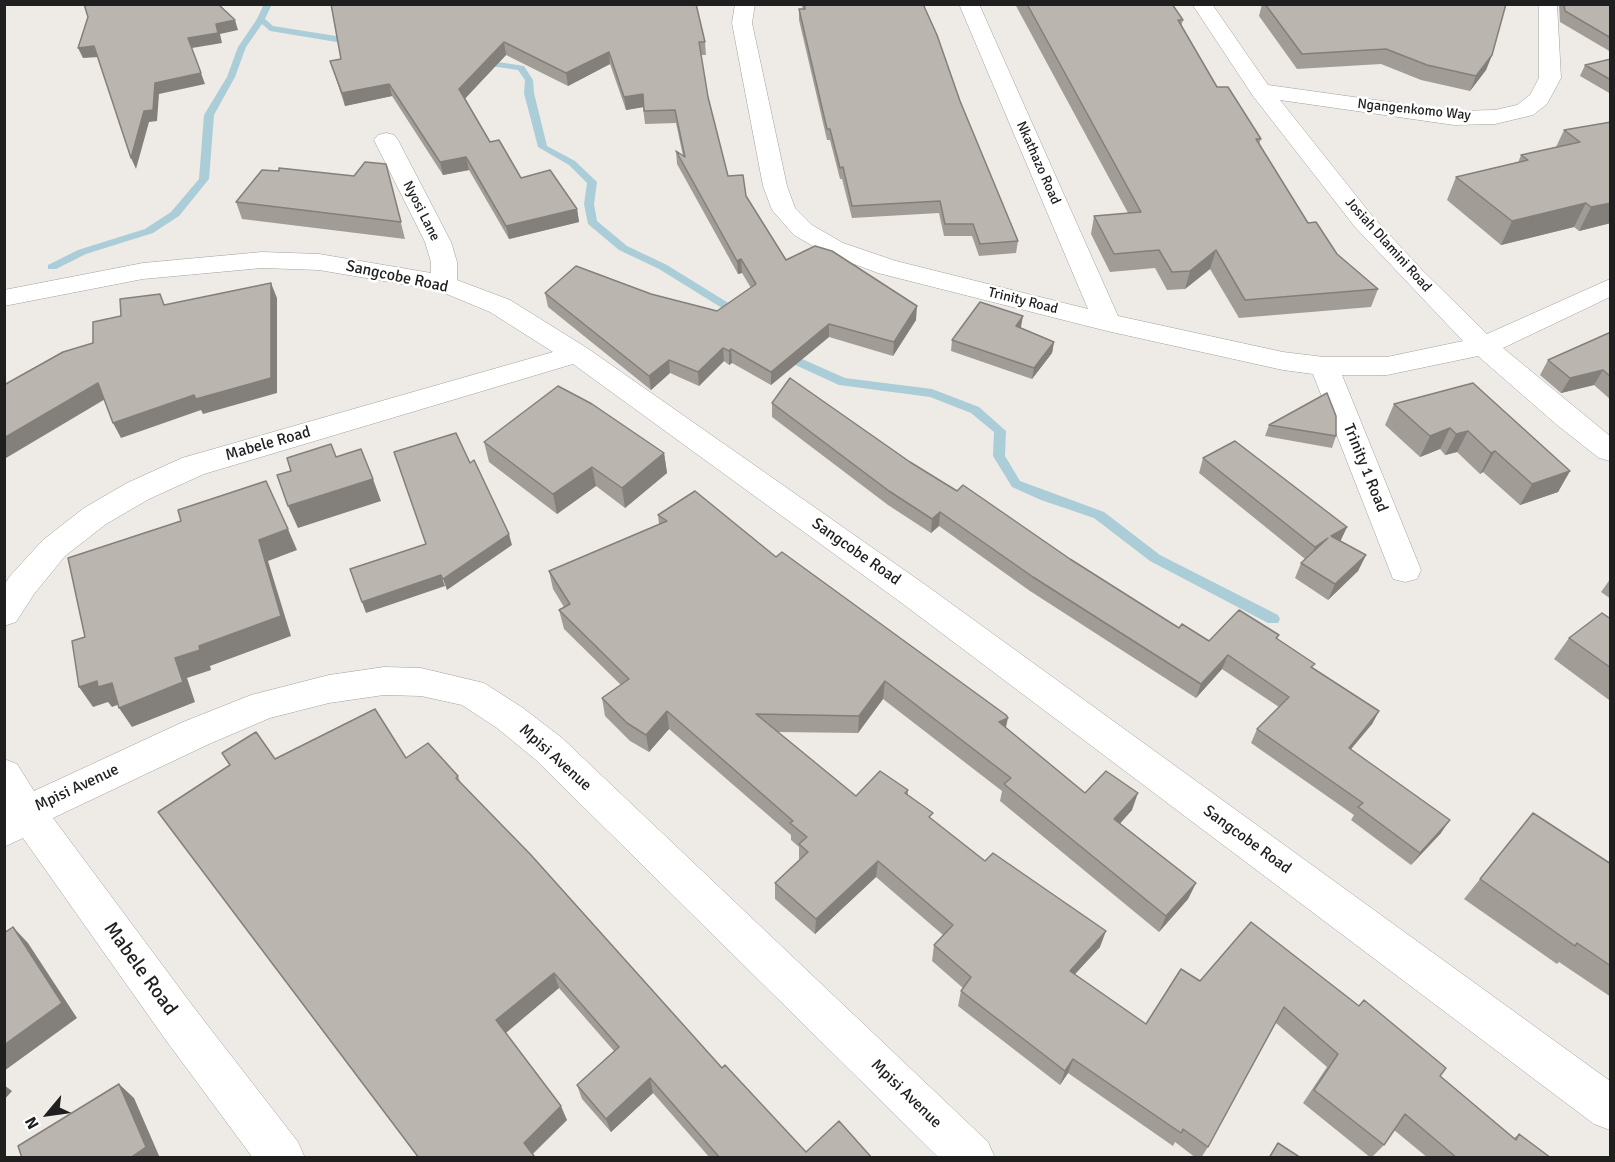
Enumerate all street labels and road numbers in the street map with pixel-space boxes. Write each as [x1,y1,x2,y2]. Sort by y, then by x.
street label: Ngangenkomo Way [1356,96,1472,124]
street label: Nkathazo Road [1012,119,1064,207]
street label: Nyosi Lane [399,178,443,244]
street label: Josiah Dlamini Road [1341,194,1435,296]
street label: Sangcobe Road [344,257,450,297]
street label: Trinity Road [986,284,1060,318]
street label: Trinity 1 Road [1339,421,1391,515]
street label: Mabele Road [223,423,313,465]
street label: Sangcobe Road [808,514,904,590]
street label: Mpisi Avenue [515,721,595,795]
street label: Mpisi Avenue [32,760,122,816]
street label: Sangcobe Road [1199,802,1295,878]
street label: Mabele Road [98,918,182,1020]
street label: Mpisi Avenue [867,1056,945,1132]

